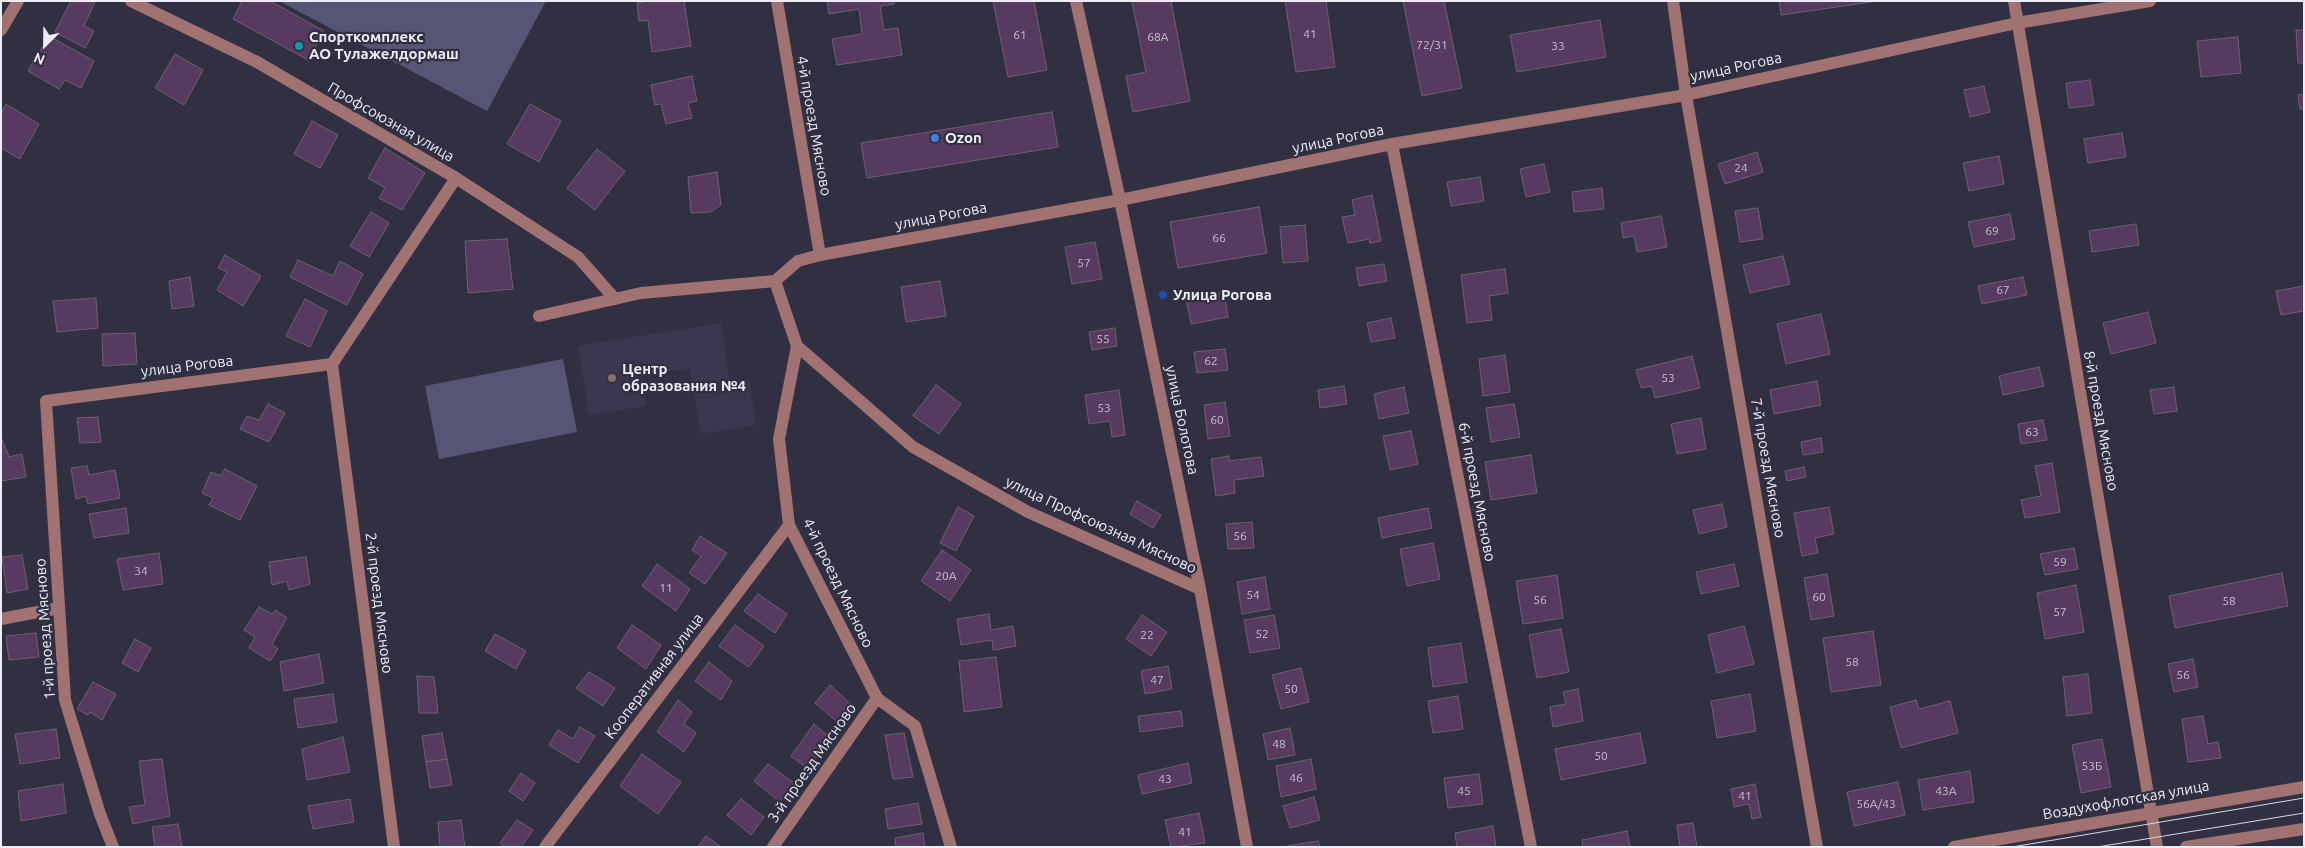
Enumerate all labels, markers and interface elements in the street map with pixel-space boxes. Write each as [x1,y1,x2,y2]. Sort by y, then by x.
north arrow [20,20,70,70]
house number: 41 [1303,27,1317,41]
place label: Спорткомплекс АО Тулажелдормаш [309,28,459,63]
house number: 61 [1013,28,1027,42]
house number: 68А [1147,30,1169,44]
house number: 72/31 [1416,38,1448,52]
house number: 33 [1551,39,1565,53]
marker: Спорткомплекс АО Тулажелдормаш [293,40,305,52]
text: N [31,49,47,68]
street label: улица Рогова [1689,49,1783,85]
street label: 4-й проезд Мясново [793,55,835,197]
street label: Профсоюзная улица [325,78,457,166]
street label: улица Рогова [1291,121,1385,157]
place label: Ozon [945,129,982,147]
marker: Ozon [929,132,941,144]
house number: 24 [1734,161,1748,175]
street label: улица Рогова [894,198,988,234]
house number: 69 [1985,224,1999,238]
house number: 66 [1212,231,1226,245]
house number: 57 [1077,256,1091,270]
house number: 67 [1996,283,2010,297]
place label: Улица Рогова [1173,286,1272,304]
marker: Улица Рогова [1157,289,1169,301]
house number: 55 [1096,332,1110,346]
street label: 8-й проезд Мясново [2080,350,2122,492]
street label: улица Рогова [140,351,234,381]
house number: 62 [1204,354,1218,368]
place label: Центр образования №4 [622,360,746,395]
street label: улица Болотова [1162,364,1202,476]
house number: 53 [1661,371,1675,385]
marker: Центр образования №4 [606,372,618,384]
street label: 7-й проезд Мясново [1747,397,1789,539]
house number: 53 [1097,401,1111,415]
house number: 60 [1210,413,1224,427]
street label: 6-й проезд Мясново [1455,421,1499,563]
house number: 63 [2025,425,2039,439]
street label: улица Профсоюзная Мясново [1002,473,1200,577]
street label: 4-й проезд Мясново [799,515,877,651]
house number: 56 [1233,529,1247,543]
street label: 2-й проезд Мясново [361,532,397,674]
house number: 59 [2053,555,2067,569]
street label: 1-й проезд Мясново [31,558,59,700]
house number: 34 [134,564,148,578]
house number: 20А [935,569,957,583]
house number: 11 [659,581,673,595]
house number: 54 [1246,588,1260,602]
house number: 60 [1812,590,1826,604]
house number: 56 [1533,593,1547,607]
house number: 58 [2222,594,2236,608]
house number: 57 [2053,605,2067,619]
street label: Кооперативная улица [601,610,707,742]
house number: 52 [1255,627,1269,641]
house number: 22 [1140,628,1154,642]
house number: 58 [1845,655,1859,669]
house number: 56 [2176,668,2190,682]
house number: 47 [1150,673,1164,687]
house number: 50 [1284,682,1298,696]
street label: 3-й проезд Мясново [764,700,860,826]
house number: 48 [1272,737,1286,751]
house number: 50 [1594,749,1608,763]
house number: 53Б [2082,759,2102,773]
house number: 46 [1289,771,1303,785]
house number: 43 [1158,772,1172,786]
street label: Воздухофлотская улица [2041,776,2211,824]
house number: 45 [1457,784,1471,798]
house number: 43А [1935,784,1957,798]
house number: 41 [1738,789,1752,803]
house number: 56А/43 [1856,797,1896,811]
house number: 41 [1178,825,1192,839]

